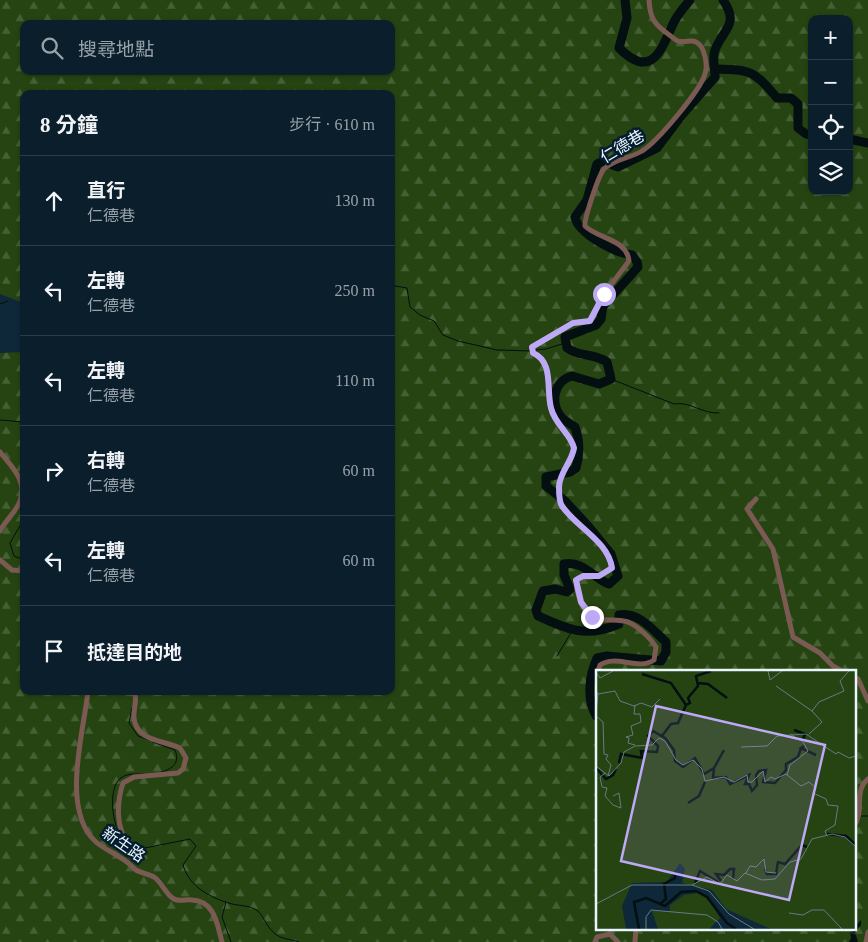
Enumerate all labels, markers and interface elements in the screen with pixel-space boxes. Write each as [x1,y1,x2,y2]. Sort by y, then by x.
map controls [808,15,853,195]
button: + [808,15,853,60]
search box [20,20,395,75]
icon: search [38,34,66,62]
text: 搜尋地點 [78,39,154,60]
button: − [808,60,853,105]
button: locate [808,105,853,150]
text: 8 分鐘 [40,113,98,137]
text: 步行 · 610 m [289,116,375,133]
street label: 仁德巷 [597,127,647,166]
button: layers [808,150,853,195]
text: 直行 [87,180,125,201]
icon: ahead [40,187,68,215]
text: 130 m [335,192,375,209]
text: 仁德巷 [87,207,135,224]
text: 左轉 [87,270,125,291]
icon: left [40,277,68,305]
text: 250 m [335,282,375,299]
route start [593,283,616,306]
text: 仁德巷 [87,297,135,314]
text: 左轉 [87,360,125,381]
icon: left [40,367,68,395]
text: 110 m [335,372,375,389]
text: 仁德巷 [87,387,135,404]
text: 右轉 [87,450,125,471]
icon: right [40,457,68,485]
text: 60 m [343,462,375,479]
text: 仁德巷 [87,477,135,494]
text: 左轉 [87,540,125,561]
icon: left [40,547,68,575]
text: 60 m [343,552,375,569]
text: 仁德巷 [87,567,135,584]
route end [581,606,604,629]
icon: arrive [40,637,68,665]
text: 抵達目的地 [87,642,182,663]
inset map [596,670,856,930]
street label: 新生路 [99,824,148,865]

